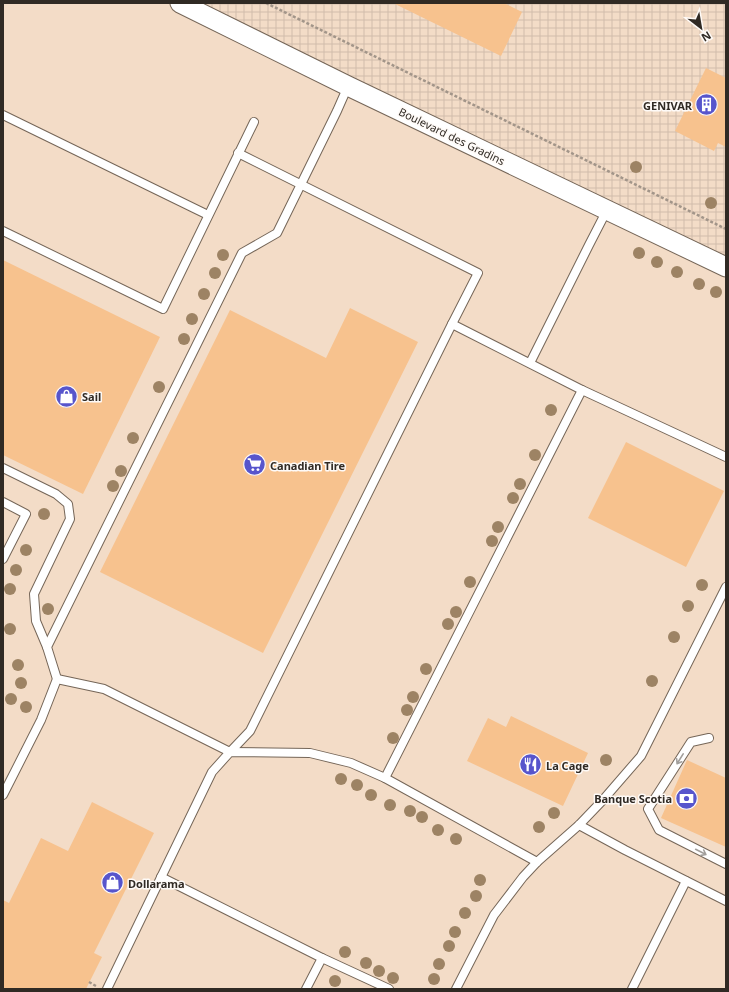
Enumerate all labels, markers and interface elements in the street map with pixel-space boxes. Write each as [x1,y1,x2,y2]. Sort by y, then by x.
north arrow [681,8,721,48]
text: N [699,28,714,46]
building icon: GENIVAR [694,92,720,118]
place label: GENIVAR [643,98,693,113]
street label: Boulevard des Gradins [396,104,508,168]
shop icon: Sail [54,383,80,409]
place label: Sail [82,389,101,404]
supermarket icon: Canadian Tire [242,452,268,478]
place label: Canadian Tire [270,458,346,473]
restaurant icon: La Cage [518,752,544,778]
one-way arrow [676,753,684,764]
place label: La Cage [546,758,589,773]
bank icon: Banque Scotia [674,785,700,811]
place label: Banque Scotia [594,791,672,806]
one-way arrow [695,848,707,856]
shop icon: Dollarama [100,870,126,896]
place label: Dollarama [128,876,185,891]

